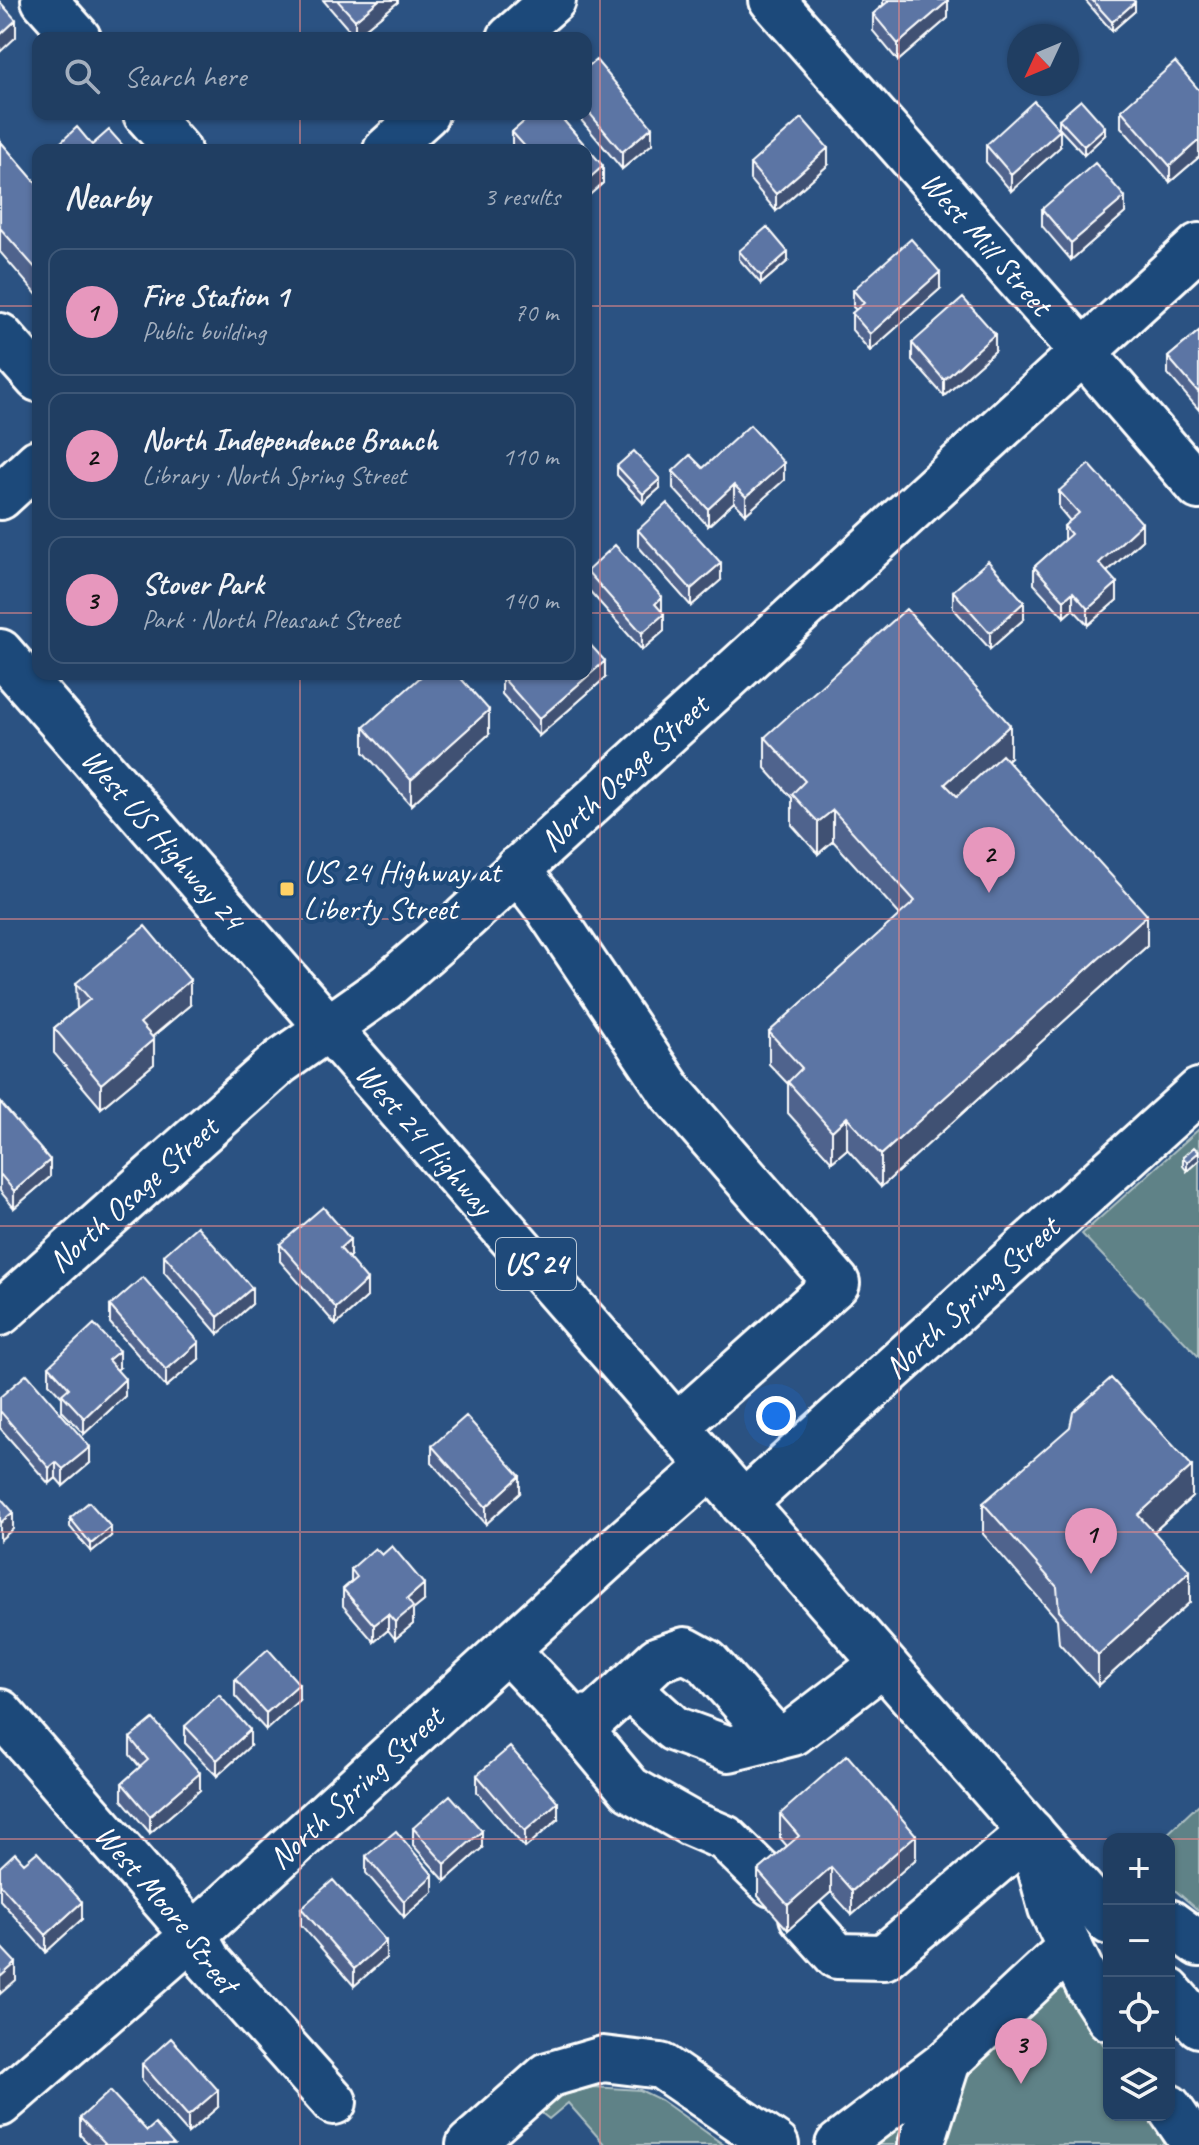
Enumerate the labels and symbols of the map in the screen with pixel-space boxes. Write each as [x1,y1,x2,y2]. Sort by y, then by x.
north arrow [1007,24,1079,96]
street label: West Mill Street [912,162,1063,326]
street label: North Osage Street [531,683,720,861]
street label: West US Highway 24 [72,740,256,941]
pin: 2 [963,827,1015,893]
place label: US 24 Highway at Liberty Street [303,851,504,929]
marker: US 24 Highway at Liberty Street [278,880,296,898]
street label: West 24 Highway [347,1054,505,1226]
street label: North Osage Street [39,1105,229,1281]
street label: North Spring Street [875,1205,1070,1388]
road number: US 24 [496,1238,576,1290]
your location [756,1396,796,1436]
pin: 1 [1065,1508,1117,1574]
street label: North Spring Street [260,1695,454,1878]
street label: West Moore Street [86,1816,250,2005]
pin: 3 [995,2018,1047,2084]

